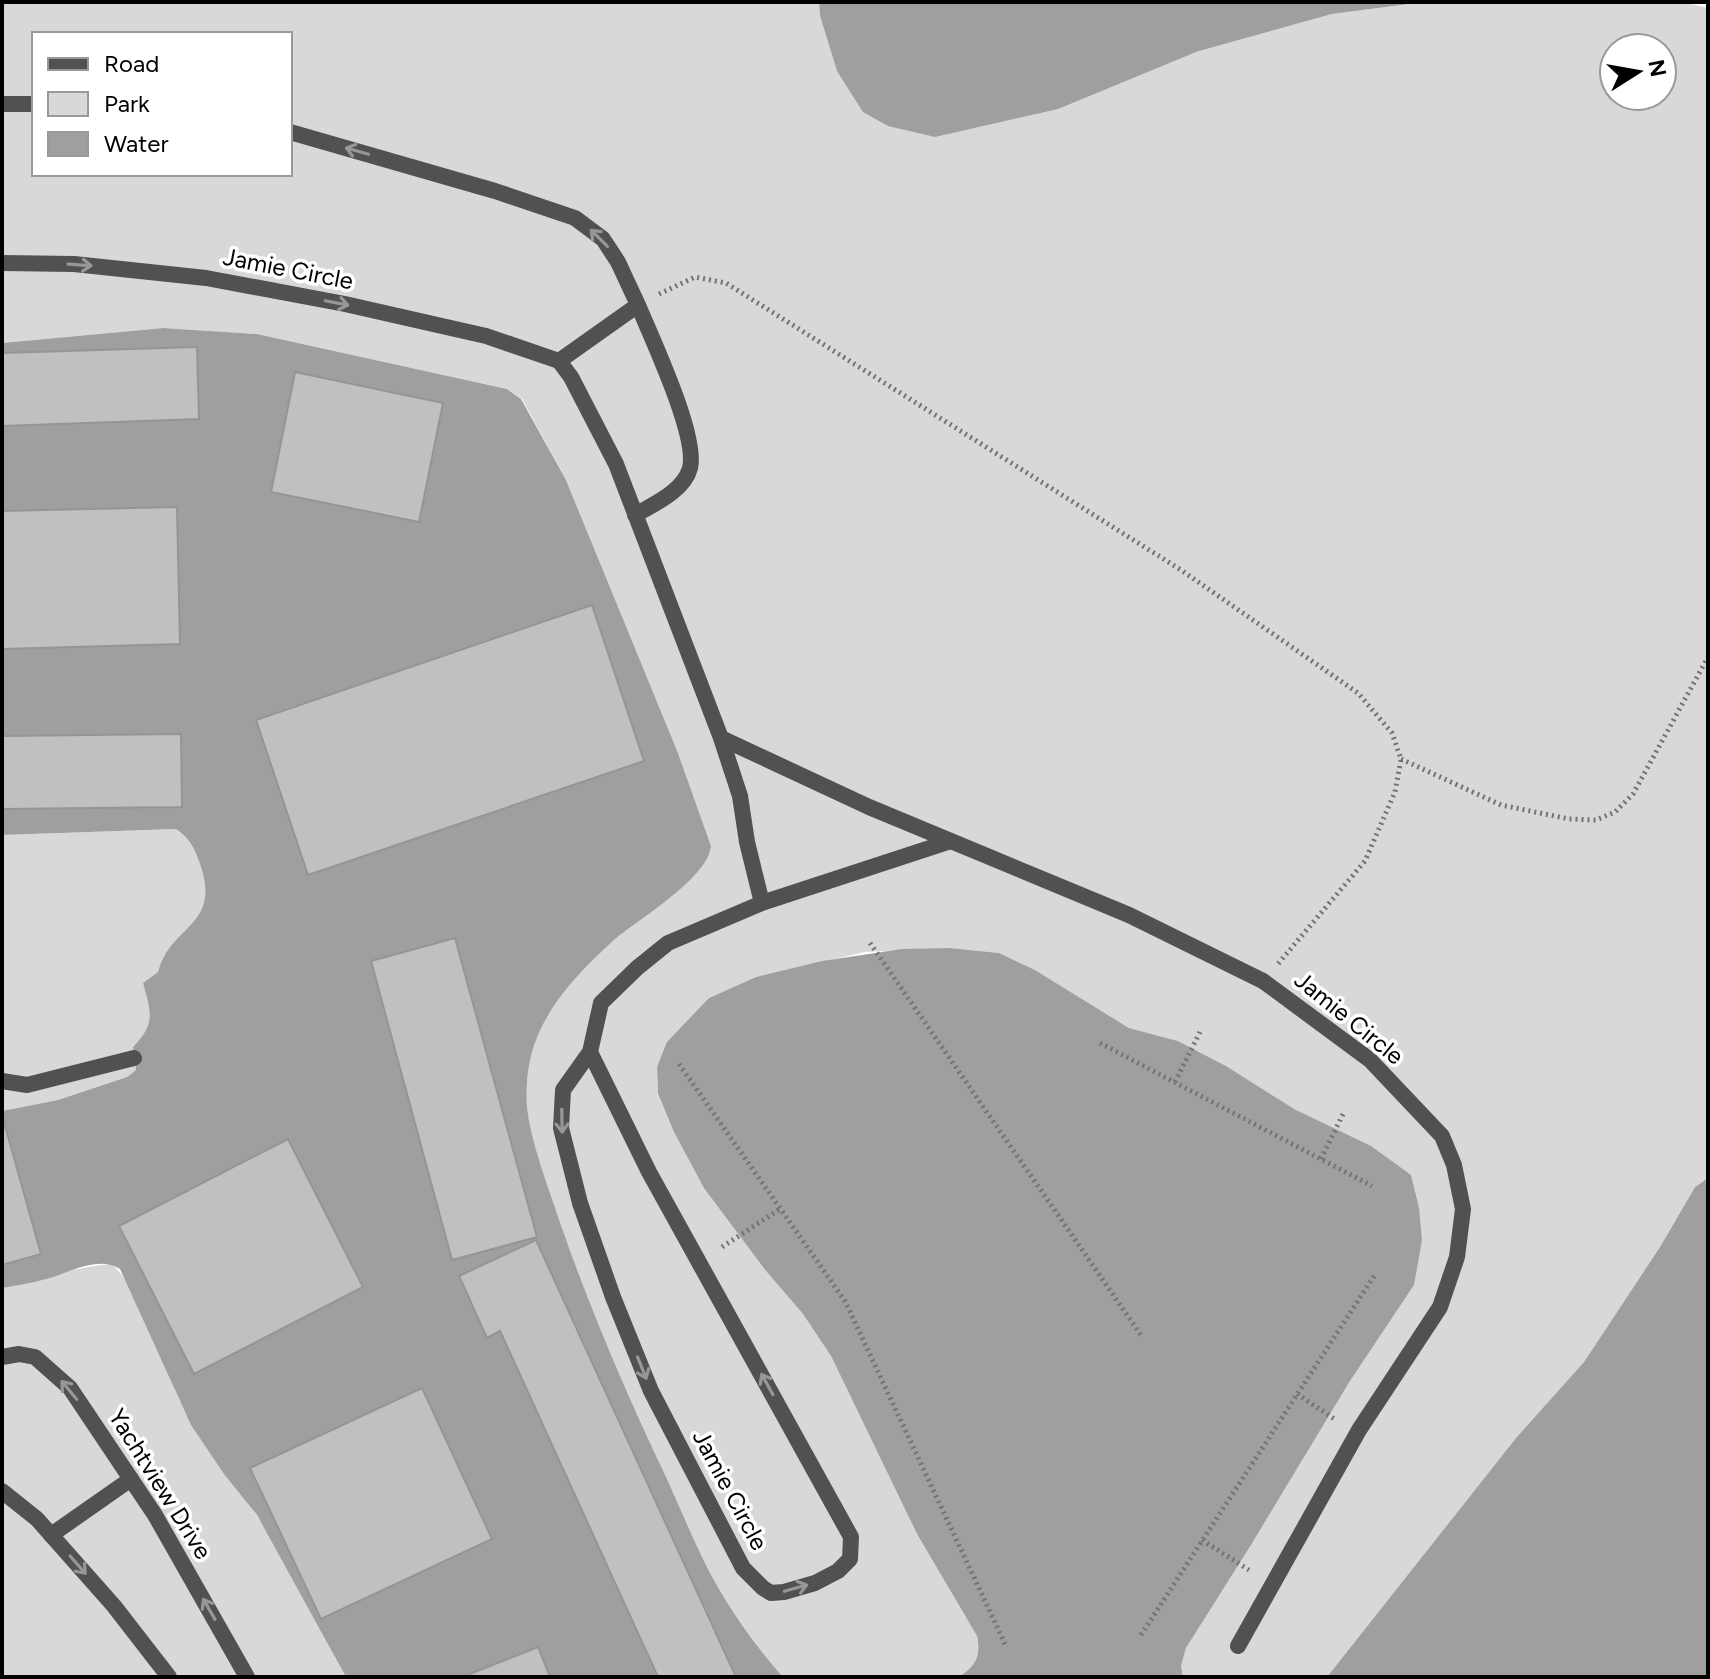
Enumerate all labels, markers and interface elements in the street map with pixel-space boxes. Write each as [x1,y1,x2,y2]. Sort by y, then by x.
legend [32,32,292,176]
north arrow [1598,32,1678,112]
text: Road [104,49,159,78]
text: N [1642,57,1672,79]
text: Park [104,89,150,118]
text: Water [104,129,169,158]
one-way arrow [344,143,370,158]
one-way arrow [590,229,609,248]
street label: Jamie Circle [221,242,356,295]
one-way arrow [66,258,93,273]
one-way arrow [324,296,349,311]
street label: Jamie Circle [1289,965,1410,1070]
one-way arrow [555,1107,570,1134]
one-way arrow [635,1355,650,1379]
one-way arrow [759,1372,774,1396]
one-way arrow [60,1380,78,1400]
street label: Yachtview Drive [103,1403,218,1564]
street label: Jamie Circle [687,1425,774,1555]
one-way arrow [68,1554,86,1574]
one-way arrow [783,1580,809,1595]
one-way arrow [201,1598,217,1621]

